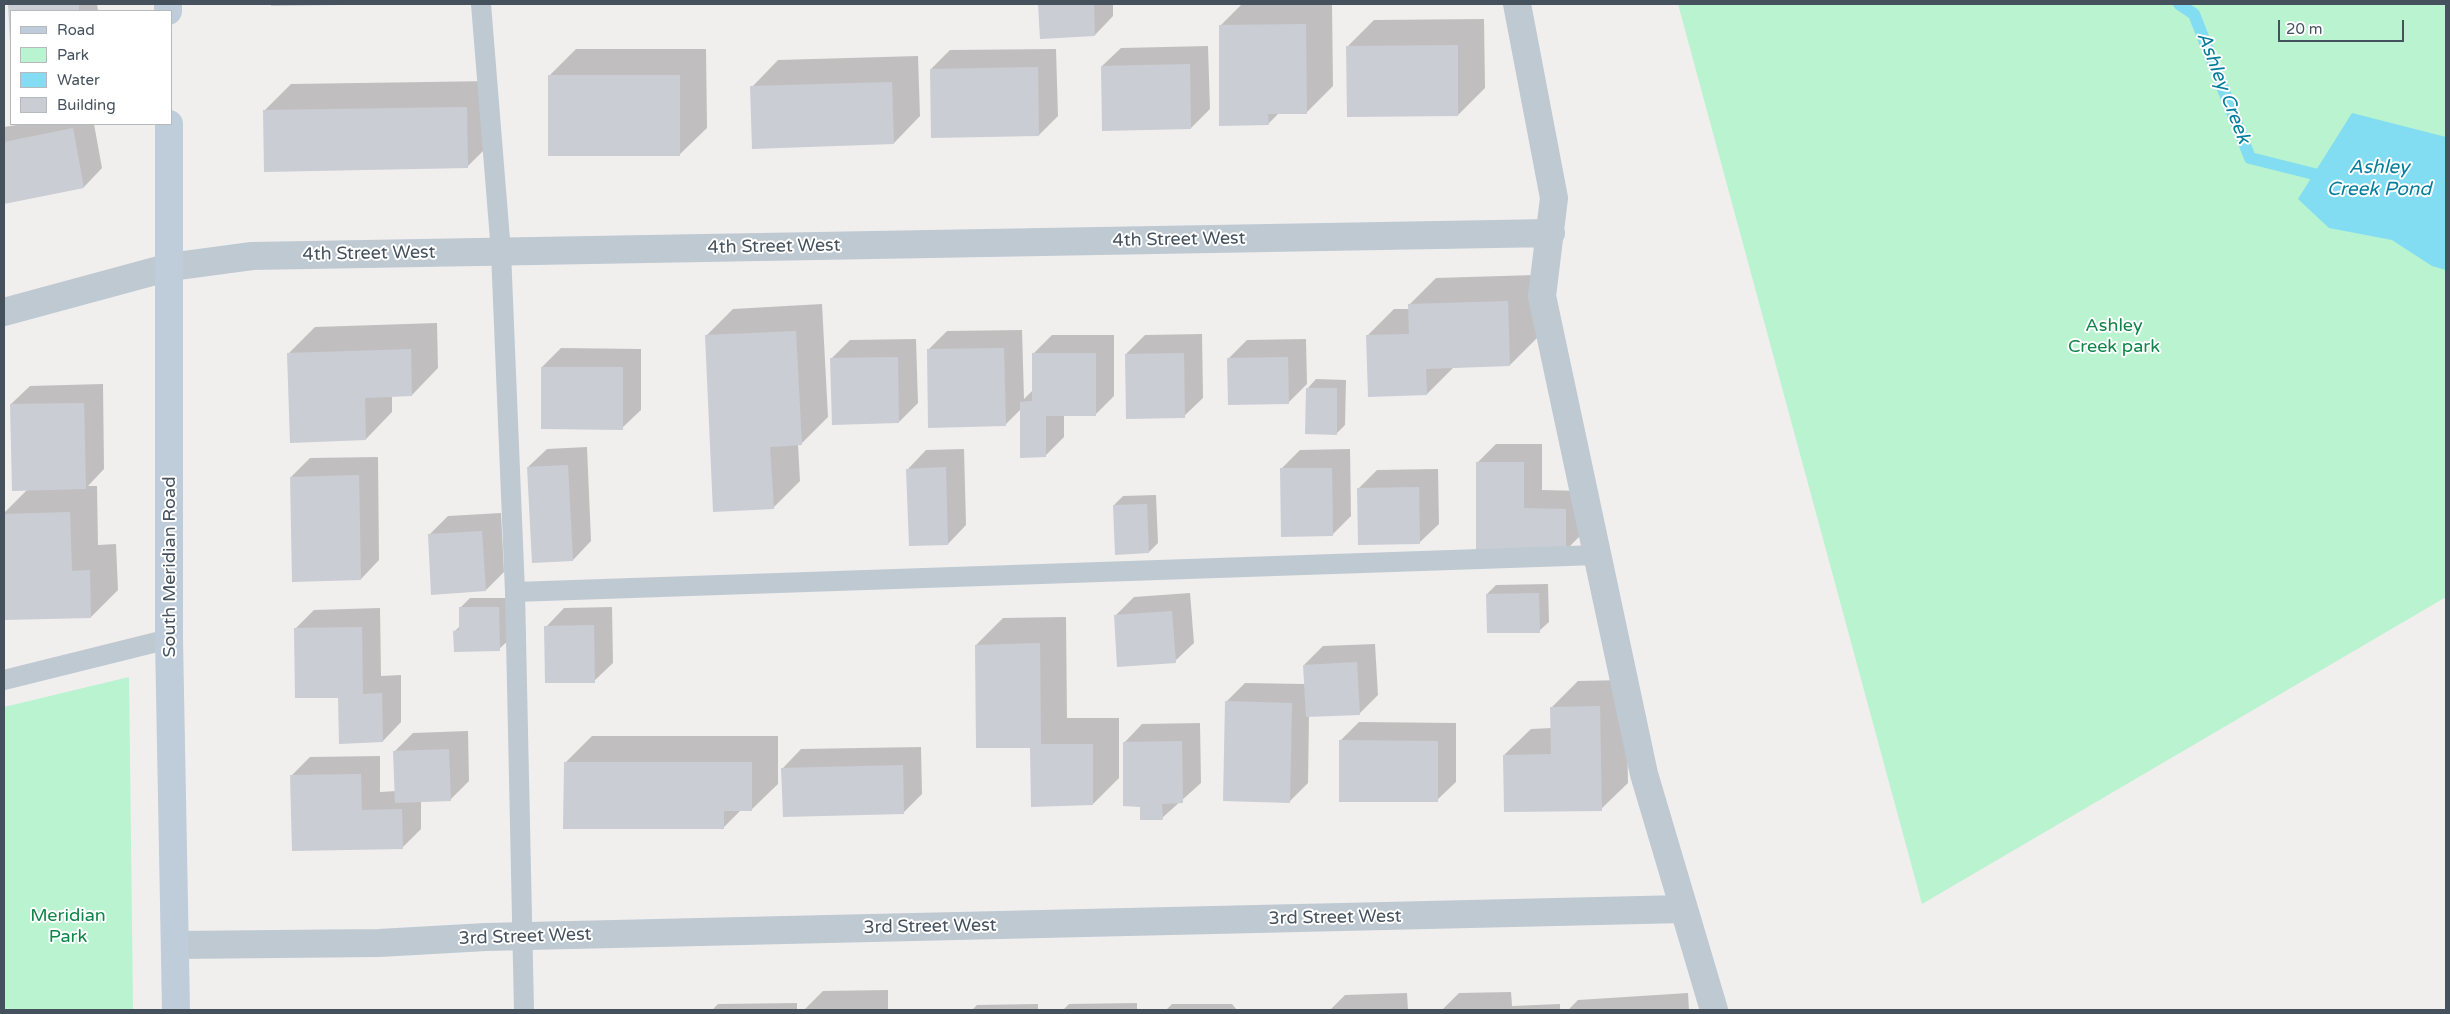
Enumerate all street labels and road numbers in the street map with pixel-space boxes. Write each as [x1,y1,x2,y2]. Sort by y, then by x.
street label: 4th Street West [1112,228,1246,252]
street label: 4th Street West [707,235,841,259]
street label: 4th Street West [302,242,436,266]
street label: South Meridian Road [159,476,181,658]
street label: 3rd Street West [1268,906,1402,930]
street label: 3rd Street West [863,915,997,939]
street label: 3rd Street West [458,924,592,950]

